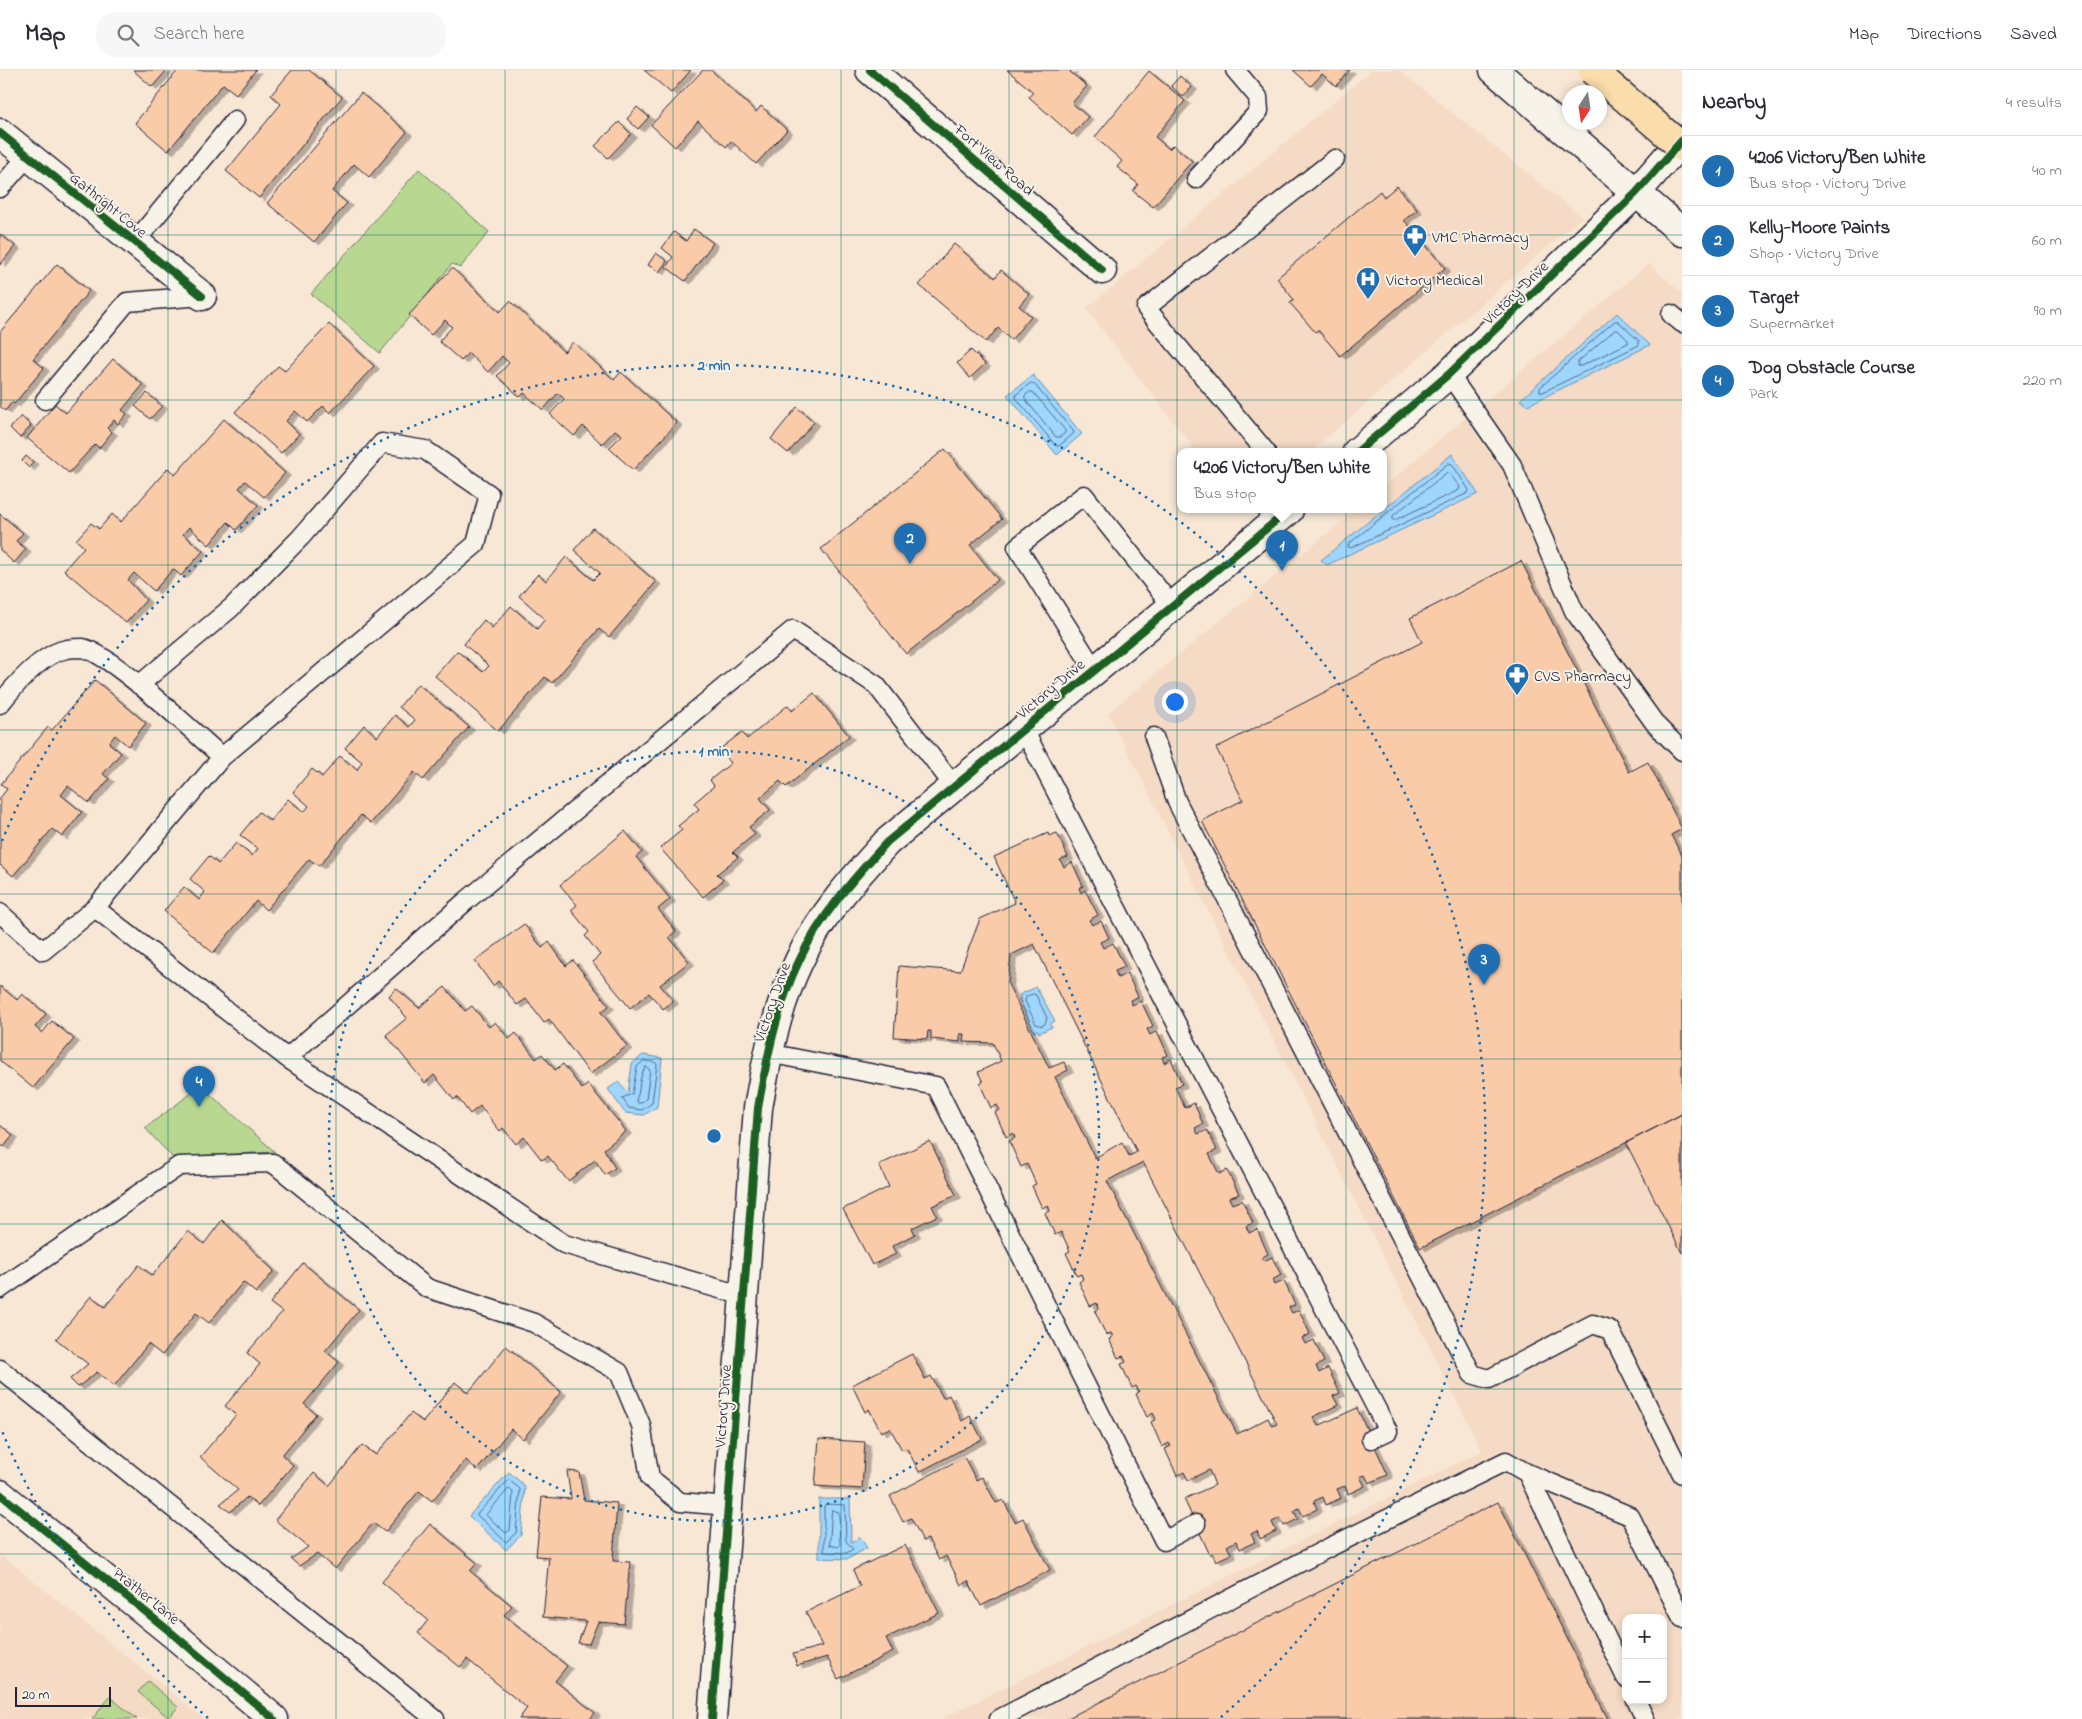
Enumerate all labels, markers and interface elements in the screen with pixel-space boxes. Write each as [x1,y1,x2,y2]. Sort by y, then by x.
search box [96,12,446,57]
text: Map [25,17,66,52]
icon: search [114,21,142,49]
text: Search here [154,21,245,48]
text: Map [1849,22,1879,48]
text: Directions [1907,22,1982,48]
text: Saved [2010,22,2057,48]
north arrow [1562,85,1607,130]
text: Nearby [1702,88,1766,118]
text: 4 results [2006,91,2062,115]
street label: Fort View Road [948,118,1039,202]
text: 4206 Victory/Ben White [1749,145,1925,172]
text: 1 [1715,159,1721,183]
text: 40 m [2032,159,2062,183]
street label: Gathright Cove [64,167,152,245]
text: Bus stop · Victory Drive [1749,172,1906,196]
text: Kelly-Moore Paints [1749,215,1890,242]
pharmacy icon: VMC Pharmacy [1402,223,1428,257]
place label: VMC Pharmacy [1431,226,1529,250]
text: 2 [1714,229,1722,253]
text: 60 m [2032,229,2062,253]
text: Shop · Victory Drive [1749,242,1879,266]
street label: Victory Drive [1477,255,1555,332]
hospital icon: Victory Medical [1355,266,1381,300]
place label: Victory Medical [1385,269,1483,293]
text: Target [1749,285,1799,312]
text: 3 [1715,299,1721,323]
text: 90 m [2034,299,2062,323]
text: Supermarket [1749,312,1835,336]
text: 2 min [697,355,731,377]
text: Dog Obstacle Course [1749,355,1915,382]
text: 4 [1715,369,1721,393]
text: 220 m [2023,369,2062,393]
text: Park [1749,382,1778,406]
popup [1177,448,1387,513]
text: 4206 Victory/Ben White [1194,455,1370,482]
text: Bus stop [1194,482,1256,506]
pin: 2 [894,523,926,564]
pin: 1 [1266,530,1298,571]
street label: Victory Drive [1011,653,1092,726]
pharmacy icon: CVS Pharmacy [1504,662,1530,696]
place label: CVS Pharmacy [1534,665,1631,689]
your location [1162,689,1188,715]
text: 1 min [699,741,730,763]
pin: 3 [1468,944,1500,985]
street label: Victory Drive [748,959,798,1047]
pin: 4 [183,1066,215,1107]
centre of rings [705,1127,723,1145]
street label: Victory Drive [709,1363,739,1450]
street label: Prather Lane [107,1562,185,1632]
map controls [1622,1614,1667,1704]
button: + [1622,1614,1667,1659]
button: − [1622,1659,1667,1704]
scale bar [15,1684,111,1707]
text: 20 m [22,1685,49,1706]

